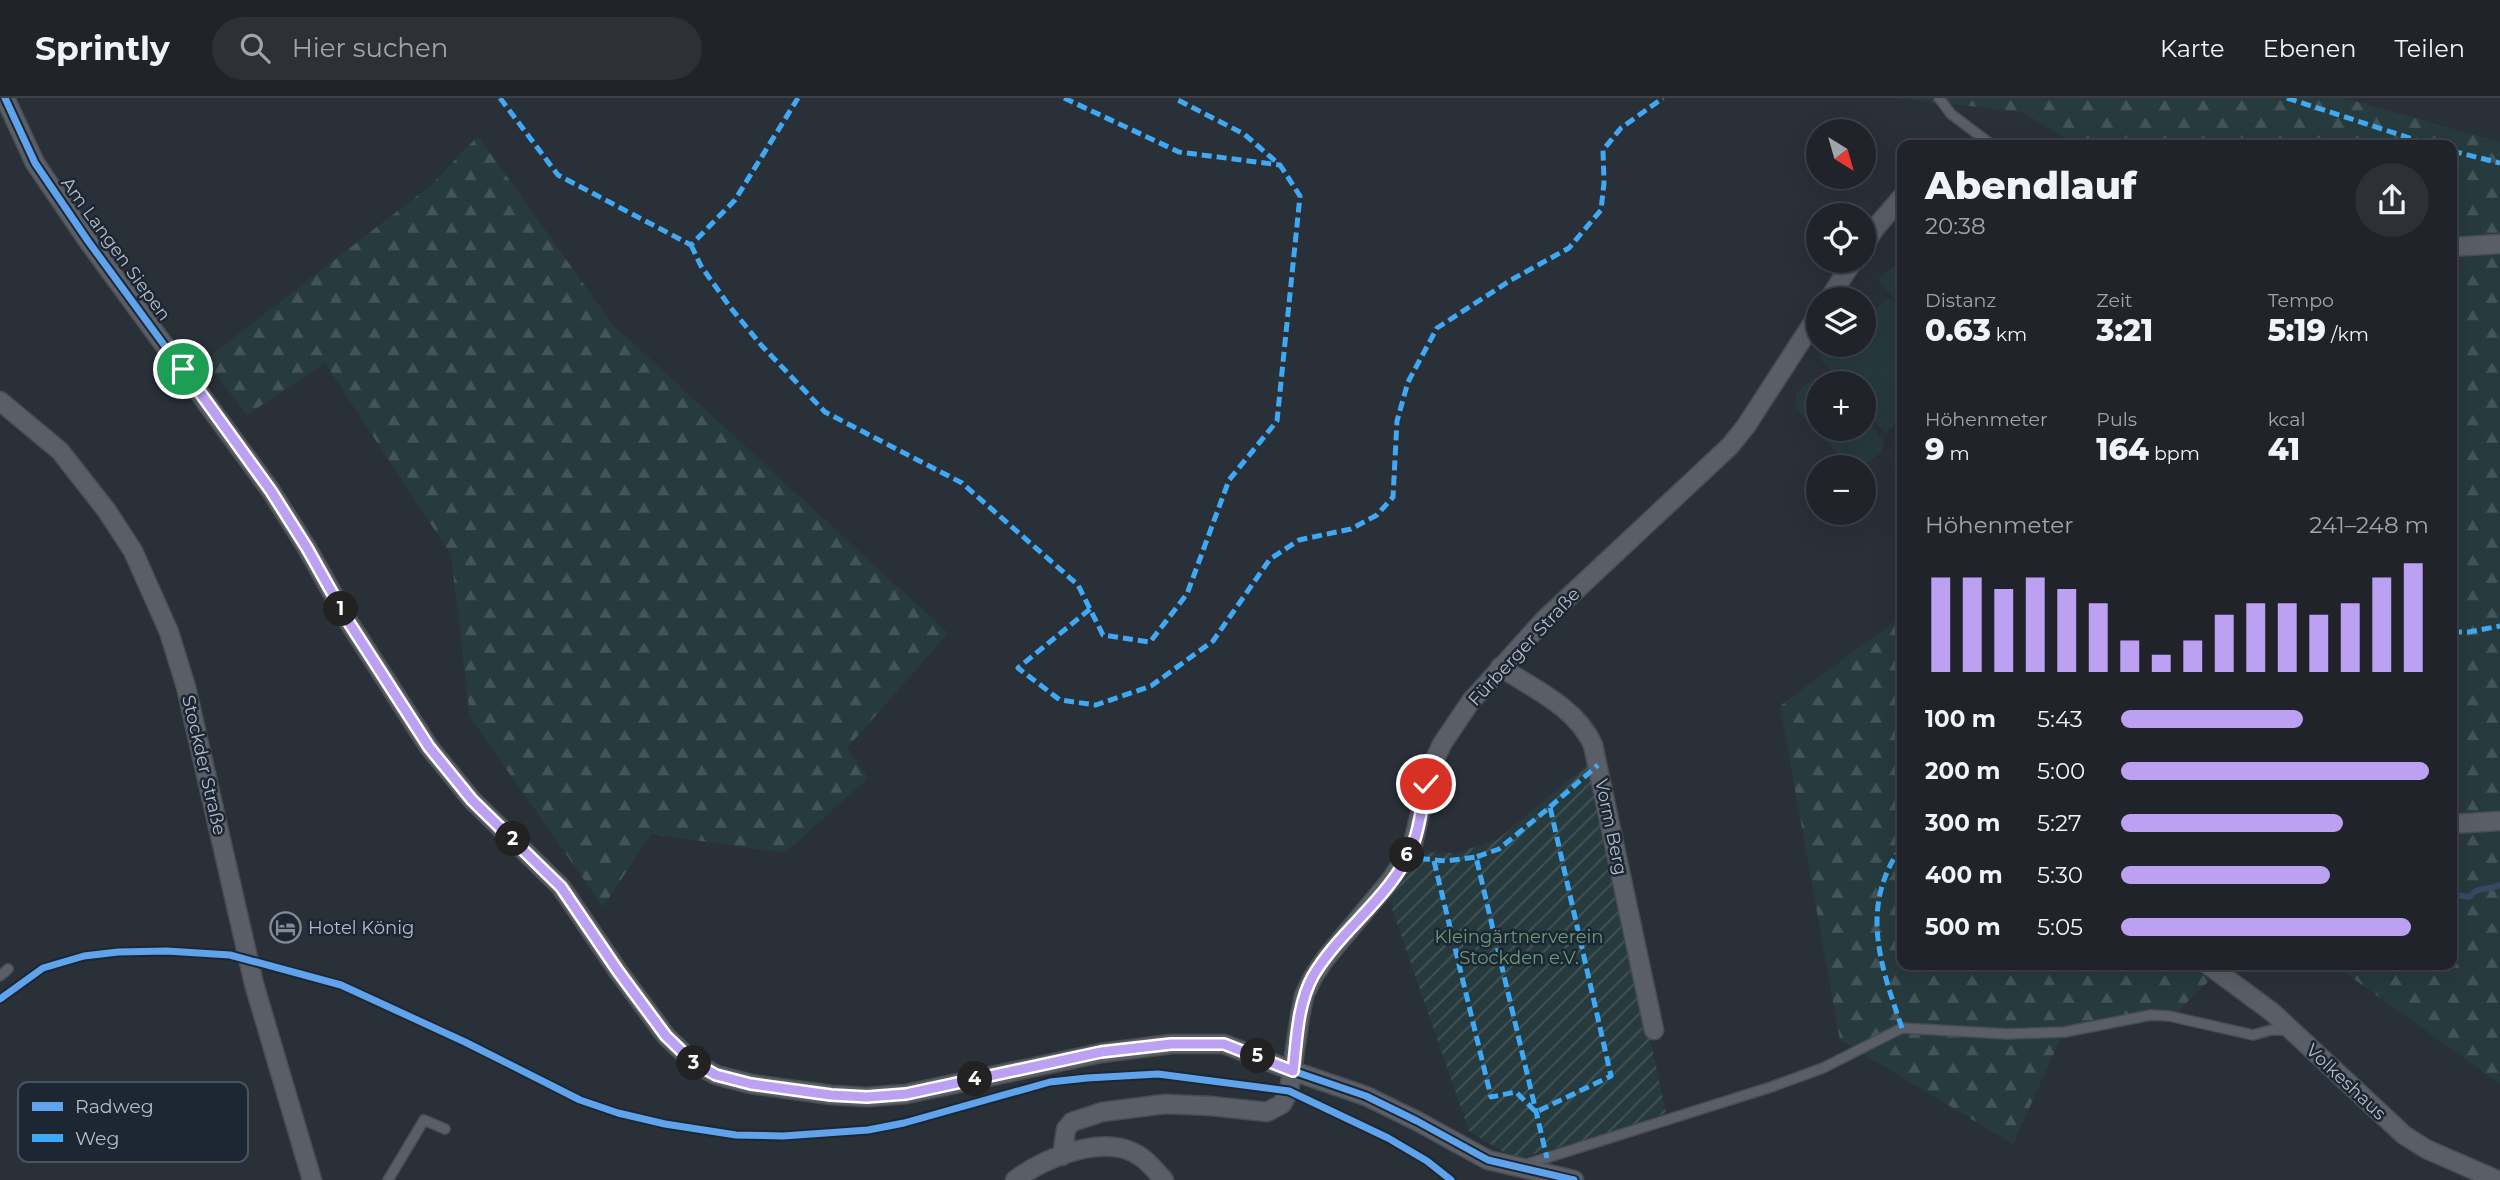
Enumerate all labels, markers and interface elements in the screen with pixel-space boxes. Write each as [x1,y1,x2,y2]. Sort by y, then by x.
search box [212,17,702,80]
text: Sprintly [35,28,170,68]
icon: search [236,29,274,67]
text: Hier suchen [292,32,448,64]
text: Karte [2160,34,2225,63]
text: Ebenen [2263,34,2356,63]
text: Teilen [2394,34,2465,63]
north arrow [1806,119,1876,189]
map controls [1806,119,1876,525]
text: Abendlauf [1925,162,2136,209]
button: share [2355,163,2429,237]
street label: Am Langen Siepen [56,173,176,325]
button: locate [1806,203,1876,273]
text: 20:38 [1925,212,1986,240]
button: layers [1806,287,1876,357]
text: Distanz [1925,289,1996,312]
text: Zeit [2096,289,2133,312]
text: Tempo [2268,289,2334,312]
text: 0.63 [1925,312,1991,349]
text: 3:21 [2096,312,2153,349]
text: 5:19 [2268,312,2326,349]
text: km [1991,323,2027,346]
text: /km [2326,323,2369,346]
pin [153,339,213,399]
icon: arrive [164,350,202,388]
button: + [1806,371,1876,441]
text: Höhenmeter [1925,408,2048,431]
text: Puls [2096,408,2137,431]
text: kcal [2268,408,2306,431]
text: 9 [1925,431,1944,468]
text: 164 [2096,431,2149,468]
text: 41 [2268,431,2300,468]
text: m [1944,442,1970,465]
text: bpm [2149,442,2200,465]
button: − [1806,455,1876,525]
text: Höhenmeter [1925,511,2073,539]
text: 241–248 m [2309,511,2429,539]
street label: Fürberger Straße [1463,583,1585,711]
pin: 1 [324,592,358,626]
text: 1 [337,597,344,620]
street label: Stockder Straße [177,693,231,837]
text: 100 m [1925,705,1996,733]
text: 5:43 [2037,705,2083,733]
pin [1396,754,1456,814]
text: 200 m [1925,757,2000,785]
text: 5:00 [2037,757,2085,785]
icon: check [1407,765,1445,803]
street label: Vorm Berg [1590,777,1632,877]
text: 300 m [1925,809,2001,837]
text: 5:27 [2037,809,2081,837]
pin: 2 [496,822,530,856]
text: 2 [507,827,518,850]
pin: 6 [1390,838,1424,872]
text: 6 [1400,843,1413,866]
text: 400 m [1925,861,2003,889]
text: 5:30 [2037,861,2083,889]
hotel icon: Hotel König [268,911,302,945]
text: 500 m [1925,913,2001,941]
text: 5:05 [2037,913,2083,941]
place label: Hotel König [308,917,414,939]
park label: Kleingärtnerverein Stockden e.V. [1434,926,1604,969]
pin: 5 [1240,1038,1276,1074]
street label: Volkeshaus [2301,1039,2391,1125]
text: 5 [1252,1044,1263,1067]
pin: 3 [676,1046,712,1080]
text: 3 [688,1051,699,1074]
pin: 4 [958,1062,992,1096]
text: 4 [968,1067,981,1090]
legend [18,1082,248,1162]
text: Radweg [75,1095,154,1118]
text: Weg [75,1127,120,1150]

